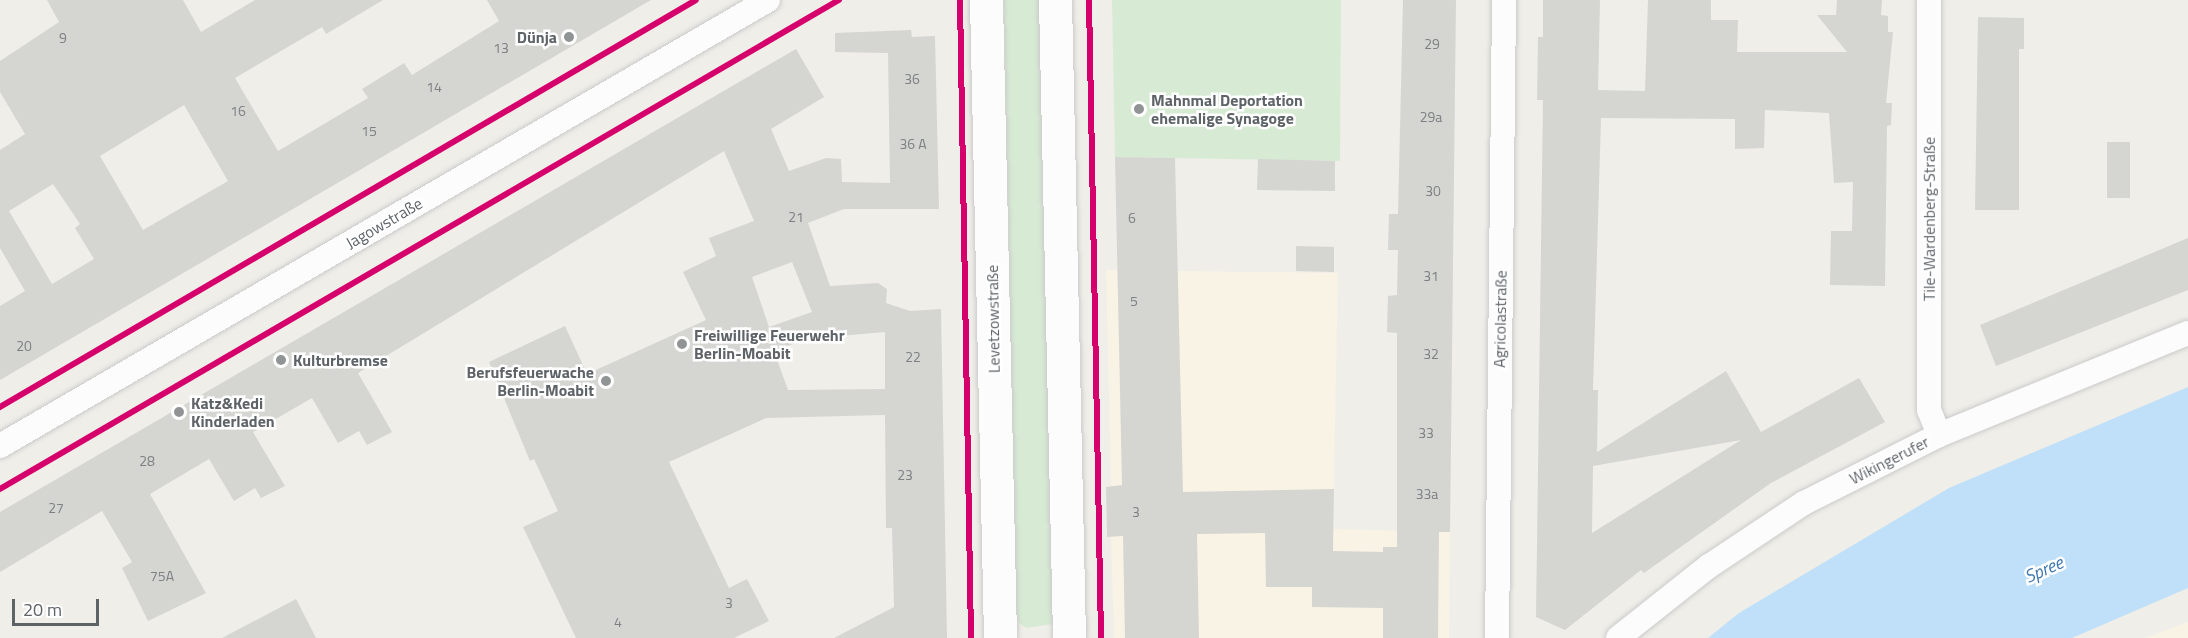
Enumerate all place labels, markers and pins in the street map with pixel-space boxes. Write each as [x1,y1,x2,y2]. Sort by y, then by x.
place label: Dünja [517,27,557,47]
marker: Dünja [562,30,576,44]
place label: Mahnmal Deportation ehemalige Synagoge [1151,90,1303,128]
marker: Mahnmal Deportation ehemalige Synagoge [1132,102,1146,116]
place label: Freiwillige Feuerwehr Berlin-Moabit [694,325,845,363]
marker: Freiwillige Feuerwehr Berlin-Moabit [675,337,689,351]
place label: Kulturbremse [293,350,388,370]
marker: Kulturbremse [274,353,288,367]
place label: Berufsfeuerwache Berlin-Moabit [467,362,594,400]
marker: Berufsfeuerwache Berlin-Moabit [599,374,613,388]
place label: Katz&Kedi Kinderladen [191,393,275,431]
marker: Katz&Kedi Kinderladen [172,405,186,419]

